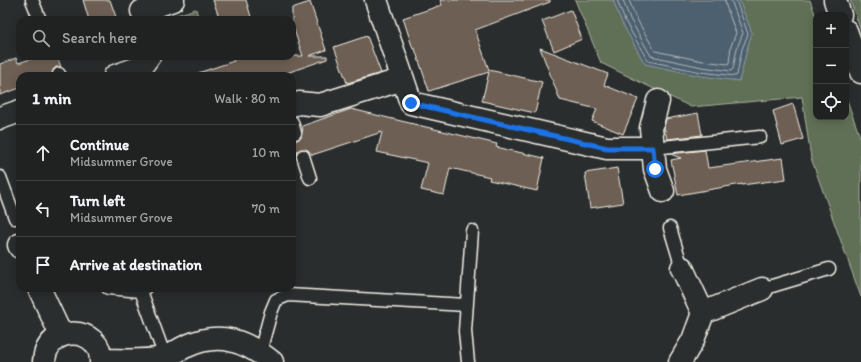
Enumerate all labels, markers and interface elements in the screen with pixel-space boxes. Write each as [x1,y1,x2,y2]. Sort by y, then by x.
map controls [813,12,849,120]
button: + [813,12,849,48]
search box [16,16,296,60]
icon: search [30,27,52,49]
text: Search here [62,29,137,47]
button: − [813,48,849,84]
button: locate [813,84,849,120]
text: 1 min [32,88,71,108]
text: Walk · 80 m [214,91,280,106]
route end [402,94,420,112]
text: Continue [70,136,129,154]
icon: ahead [32,142,54,164]
text: 10 m [252,145,280,160]
text: Midsummer Grove [70,154,173,169]
route start [646,160,664,178]
text: Turn left [70,192,125,210]
icon: left [32,198,54,220]
text: 70 m [252,201,280,216]
text: Midsummer Grove [70,210,173,225]
icon: arrive [32,254,54,276]
text: Arrive at destination [70,256,202,274]

